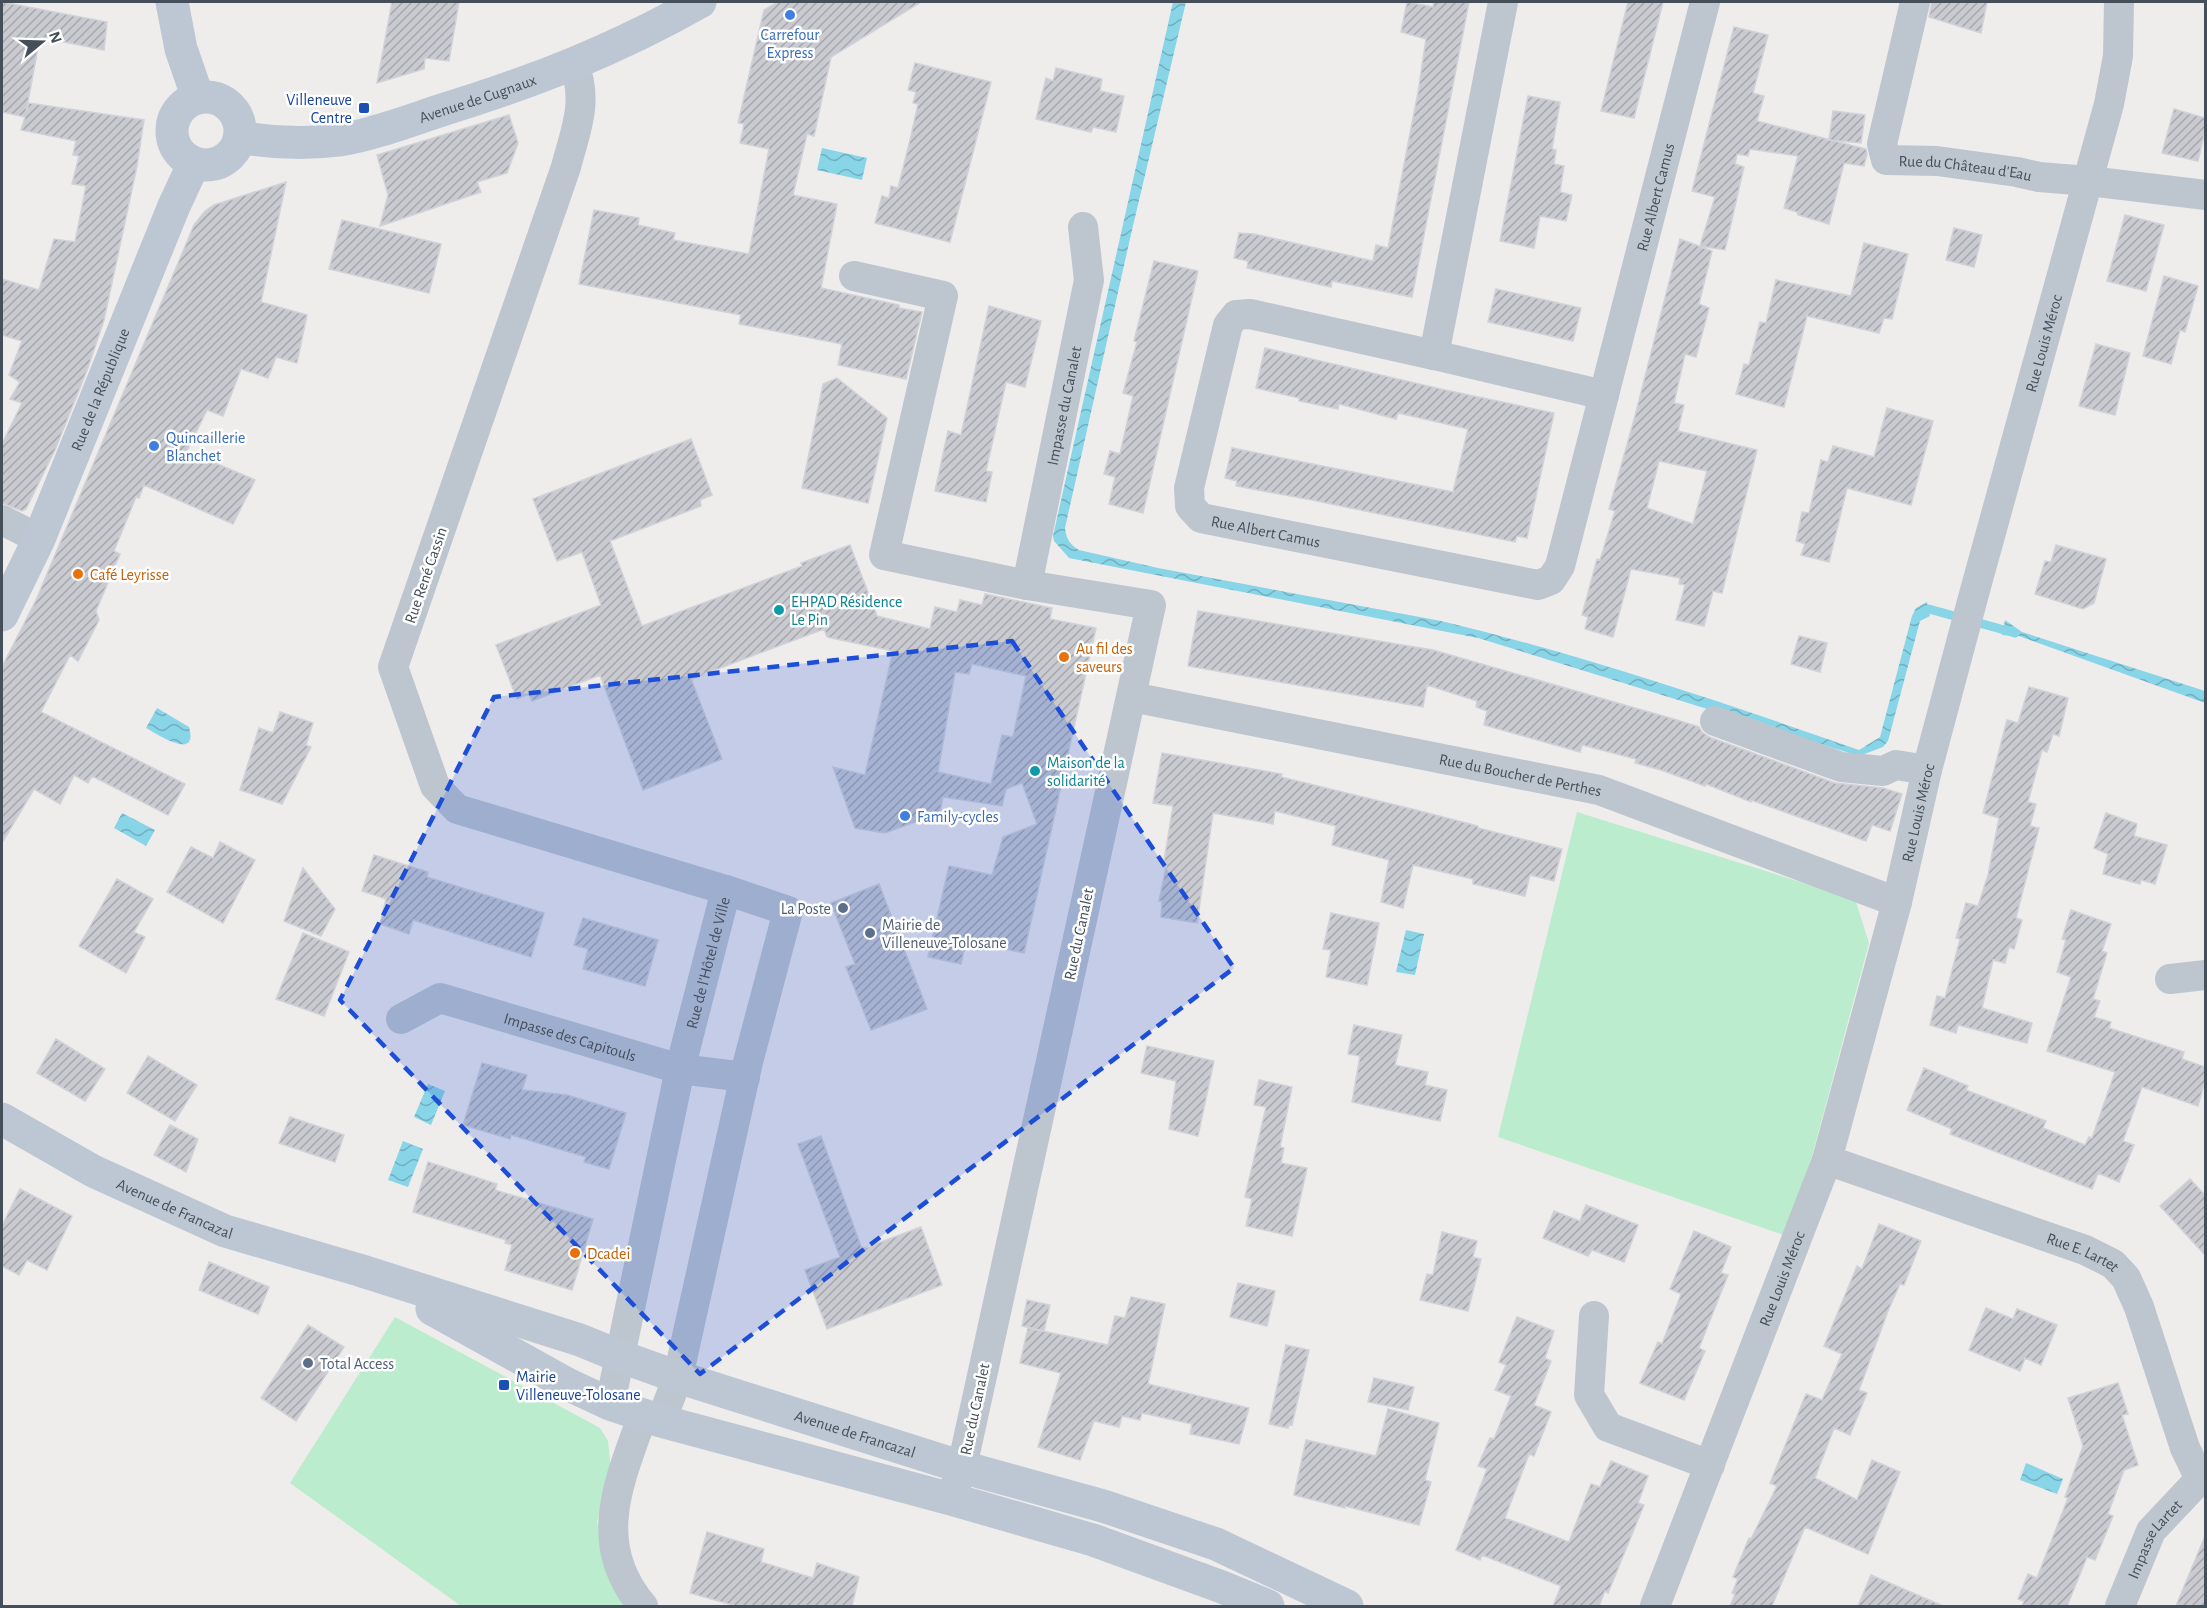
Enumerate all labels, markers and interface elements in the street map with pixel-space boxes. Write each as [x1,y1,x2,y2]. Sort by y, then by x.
marker: Carrefour Express [783,8,797,22]
north arrow [12,12,72,72]
place label: Carrefour Express [761,27,820,61]
text: N [46,30,65,45]
street label: Avenue de Cugnaux [417,72,538,126]
place label: Villeneuve Centre [286,92,352,126]
marker: Villeneuve Centre [357,101,371,115]
street label: Rue Albert Camus [1634,142,1677,253]
street label: Rue du Château d'Eau [1898,153,2033,184]
street label: Rue Louis Méroc [2023,293,2065,394]
street label: Rue de la République [69,326,133,453]
street label: Impasse du Canalet [1045,345,1084,467]
place label: Quincaillerie Blanchet [166,430,245,464]
marker: Quincaillerie Blanchet [147,439,161,453]
street label: Rue Albert Camus [1210,513,1322,551]
street label: Rue René Cassin [402,525,450,625]
marker: Café Leyrisse [71,567,85,581]
place label: Café Leyrisse [90,567,169,584]
place label: EHPAD Résidence Le Pin [791,594,902,628]
marker: EHPAD Résidence Le Pin [772,603,786,617]
place label: Au fil des saveurs [1076,641,1133,675]
marker: Au fil des saveurs [1057,650,1071,664]
street label: Rue du Boucher de Perthes [1438,751,1603,799]
place label: Maison de la solidarité [1047,755,1125,789]
street label: Rue Louis Méroc [1899,762,1937,864]
marker: Maison de la solidarité [1028,764,1042,778]
marker: Family-cycles [898,809,912,823]
place label: Family-cycles [917,809,999,826]
street label: Rue du Canalet [1061,887,1097,982]
street label: Rue de l'Hôtel de Ville [684,895,733,1031]
place label: La Poste [781,901,831,917]
marker: La Poste [836,901,850,915]
place label: Mairie de Villeneuve-Tolosane [882,917,1007,951]
marker: Mairie de Villeneuve-Tolosane [863,926,877,940]
street label: Impasse des Capitouls [502,1010,638,1065]
street label: Avenue de Francazal [114,1176,235,1242]
street label: Rue Louis Méroc [1757,1229,1808,1329]
street label: Rue E. Lartet [2044,1230,2122,1275]
marker: Dcadei [568,1246,582,1260]
place label: Dcadei [587,1246,630,1262]
marker: Total Access [301,1356,315,1370]
place label: Total Access [320,1356,394,1372]
street label: Rue du Canalet [957,1362,993,1457]
place label: Mairie Villeneuve-Tolosane [516,1369,641,1403]
marker: Mairie Villeneuve-Tolosane [497,1378,511,1392]
street label: Avenue de Francazal [793,1408,917,1461]
street label: Impasse Lartet [2125,1497,2185,1581]

